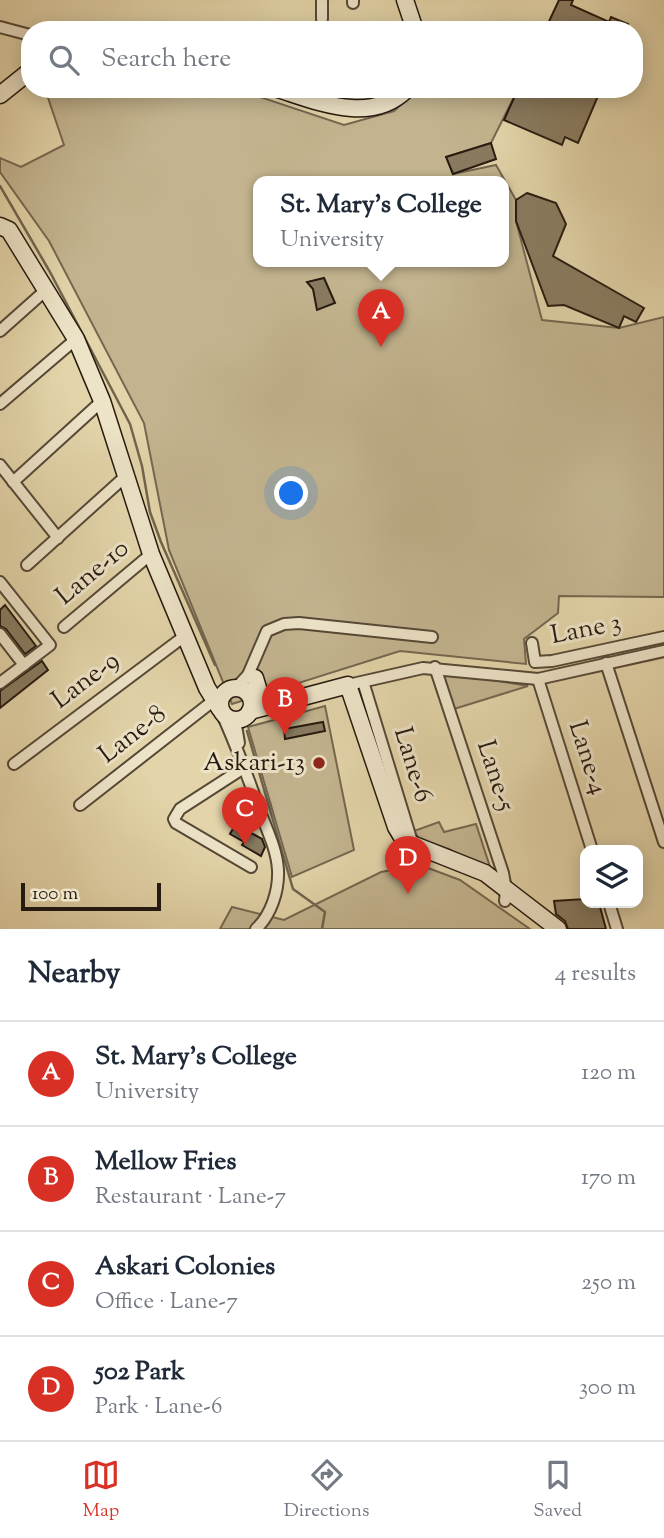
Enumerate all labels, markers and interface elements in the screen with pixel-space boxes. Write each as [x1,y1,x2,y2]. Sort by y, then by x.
search box [21,21,643,98]
icon: search [45,41,83,79]
text: Search here [101,41,231,78]
popup [253,176,509,267]
text: St. Mary's College [280,187,482,224]
text: University [280,224,384,257]
pin: A [358,289,404,347]
your location [274,476,308,510]
street label: Lane-10 [48,531,138,615]
street label: Lane 3 [548,605,624,655]
street label: Lane-9 [44,643,128,719]
pin: B [262,677,308,735]
street label: Lane-8 [91,697,175,773]
street label: Lane-4 [558,716,616,800]
street label: Lane-6 [383,723,441,807]
street label: Lane-5 [466,736,524,816]
place label: Askari-13 [203,745,305,782]
marker: Askari-13 [311,755,327,771]
pin: C [222,787,268,845]
pin: D [385,836,431,894]
map controls [580,845,643,908]
button: layers [580,845,643,908]
scale bar [21,880,161,912]
text: 100 m [32,881,78,908]
text: Nearby [28,953,120,996]
text: 4 results [555,958,636,991]
text: St. Mary's College [95,1039,297,1076]
text: A [42,1057,60,1090]
text: 120 m [581,1057,636,1090]
text: University [95,1076,199,1109]
text: Mellow Fries [95,1144,237,1181]
text: B [44,1162,58,1195]
text: 170 m [581,1162,636,1195]
text: Restaurant · Lane-7 [95,1181,286,1214]
text: Askari Colonies [95,1249,275,1286]
text: C [42,1267,60,1300]
text: 250 m [581,1267,636,1300]
text: Office · Lane-7 [95,1286,238,1319]
text: 502 Park [95,1354,185,1391]
text: D [42,1372,60,1405]
text: 300 m [579,1372,636,1405]
text: Park · Lane-6 [95,1391,222,1424]
tab: Map [82,1456,120,1525]
tab: Directions [284,1456,369,1525]
tab: Saved [533,1456,582,1525]

